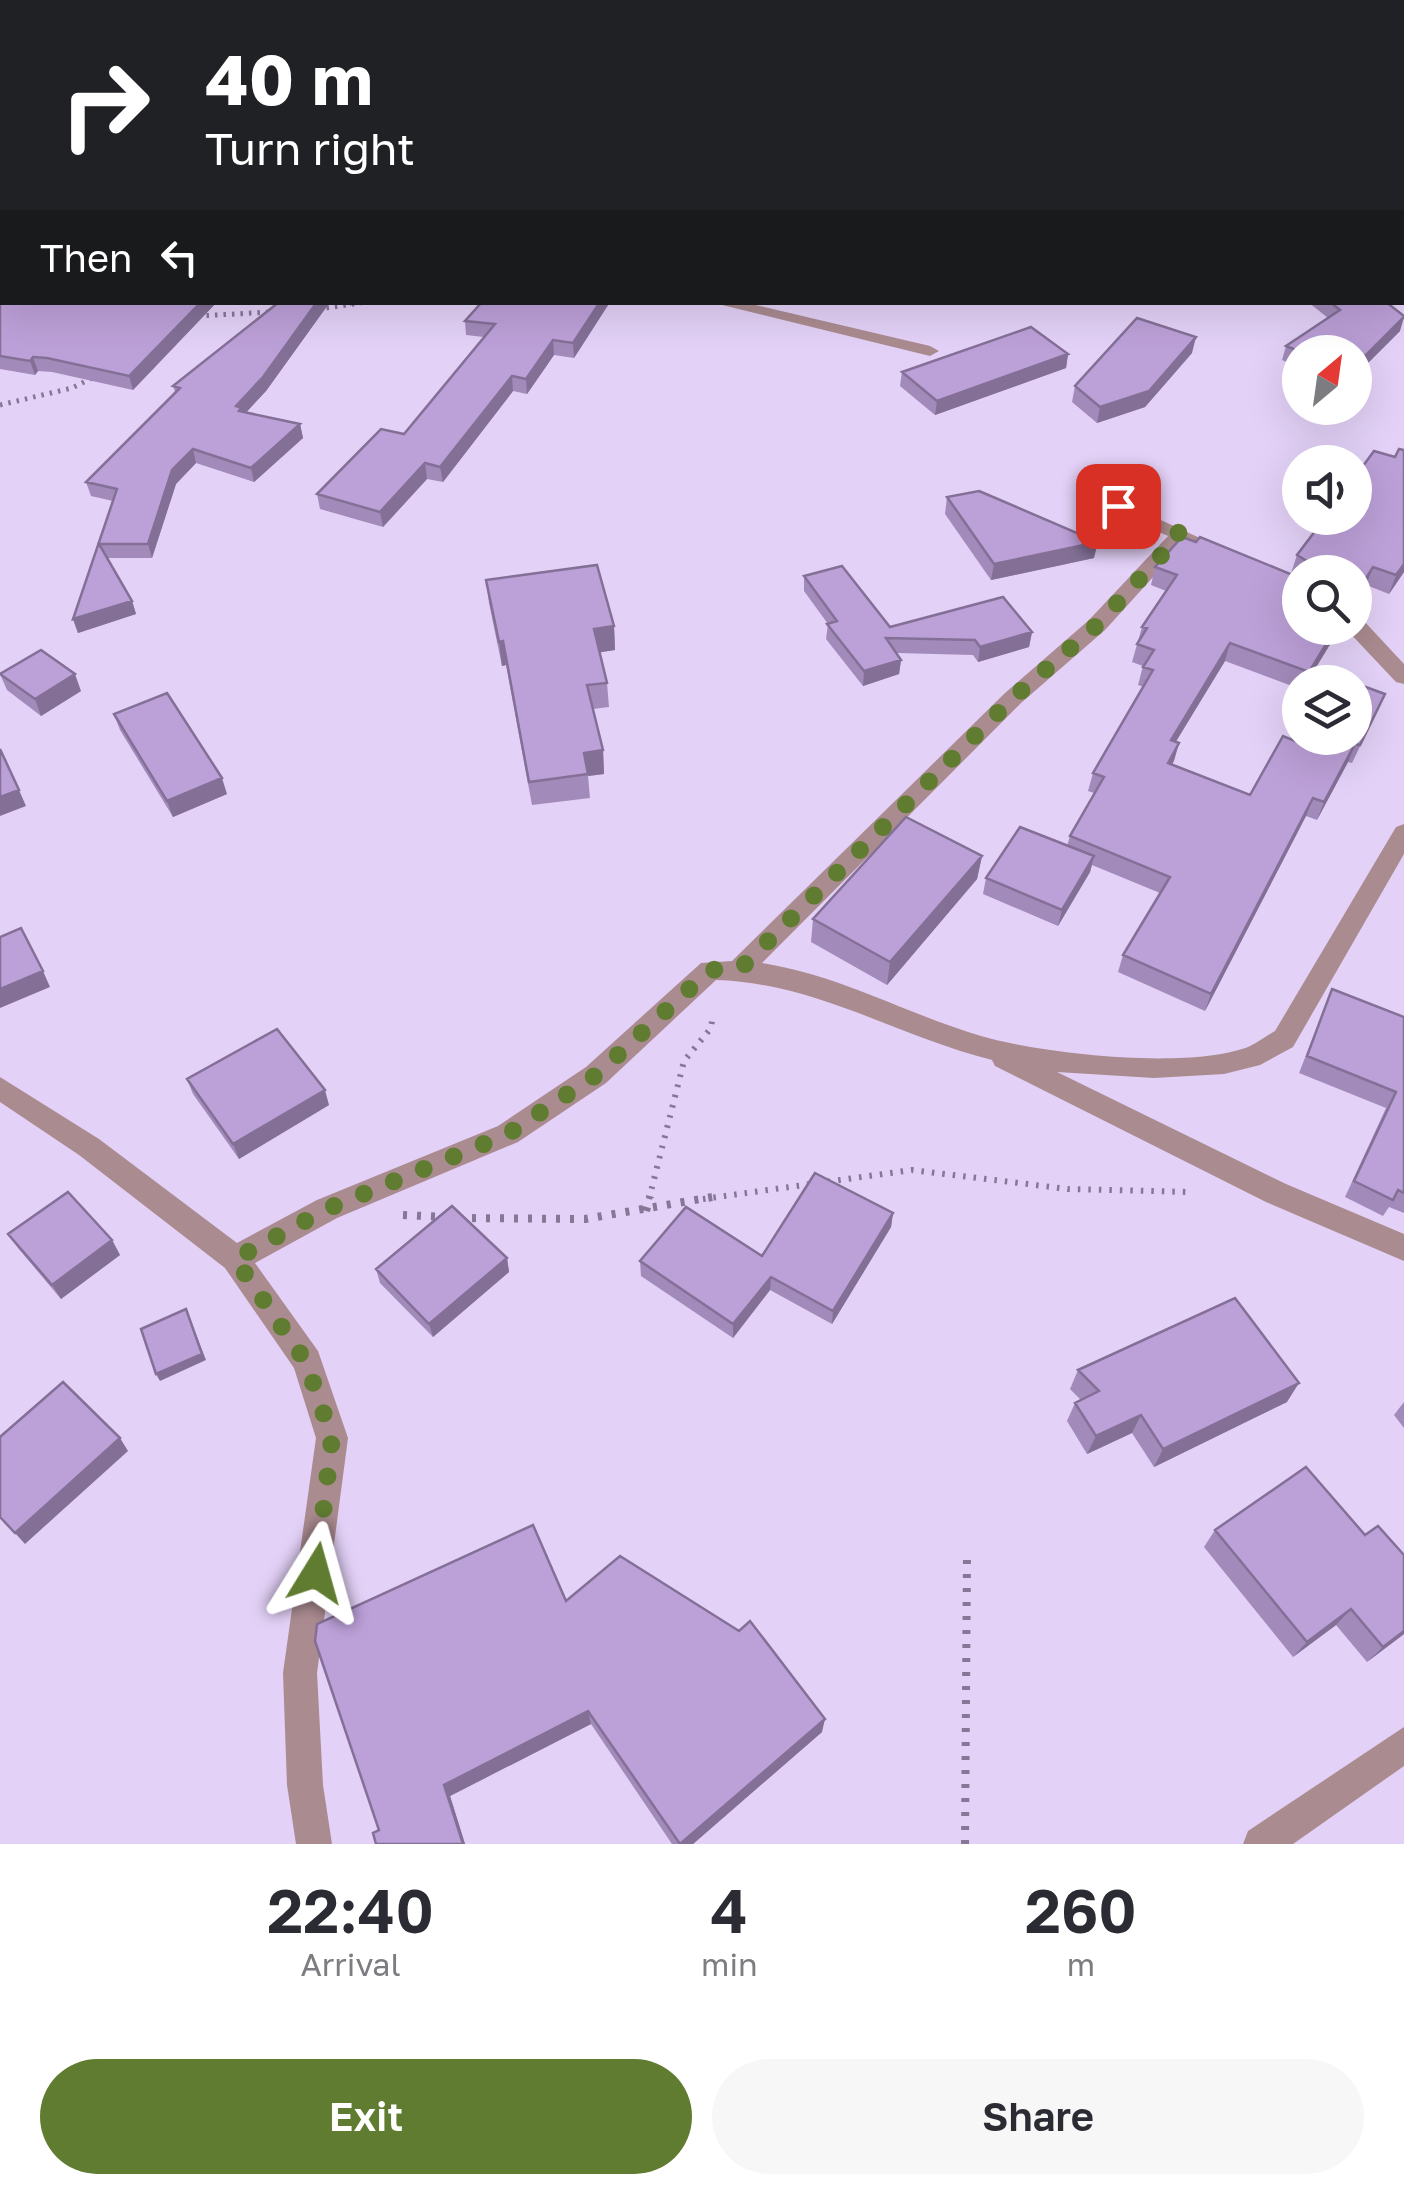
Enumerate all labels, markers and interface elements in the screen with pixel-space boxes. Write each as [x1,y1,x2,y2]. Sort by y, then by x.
text: 40 m [205,36,373,120]
icon: right [40,40,170,170]
text: Turn right [205,121,415,175]
icon: left [152,230,207,285]
text: Then [40,235,132,280]
north arrow [1282,335,1372,425]
map controls [1282,335,1372,755]
button: sound [1282,445,1372,535]
pin [1076,464,1161,549]
icon: arrive [1091,479,1146,534]
button: search [1282,555,1372,645]
button: layers [1282,665,1372,755]
position arrow [264,1521,368,1625]
text: 22:40 [267,1874,434,1946]
text: 4 [711,1874,748,1946]
text: 260 [1025,1874,1137,1946]
text: Arrival [300,1945,401,1983]
text: min [701,1945,758,1983]
text: m [1067,1945,1095,1983]
button: Exit [40,2059,692,2174]
button: Share [712,2059,1364,2174]

